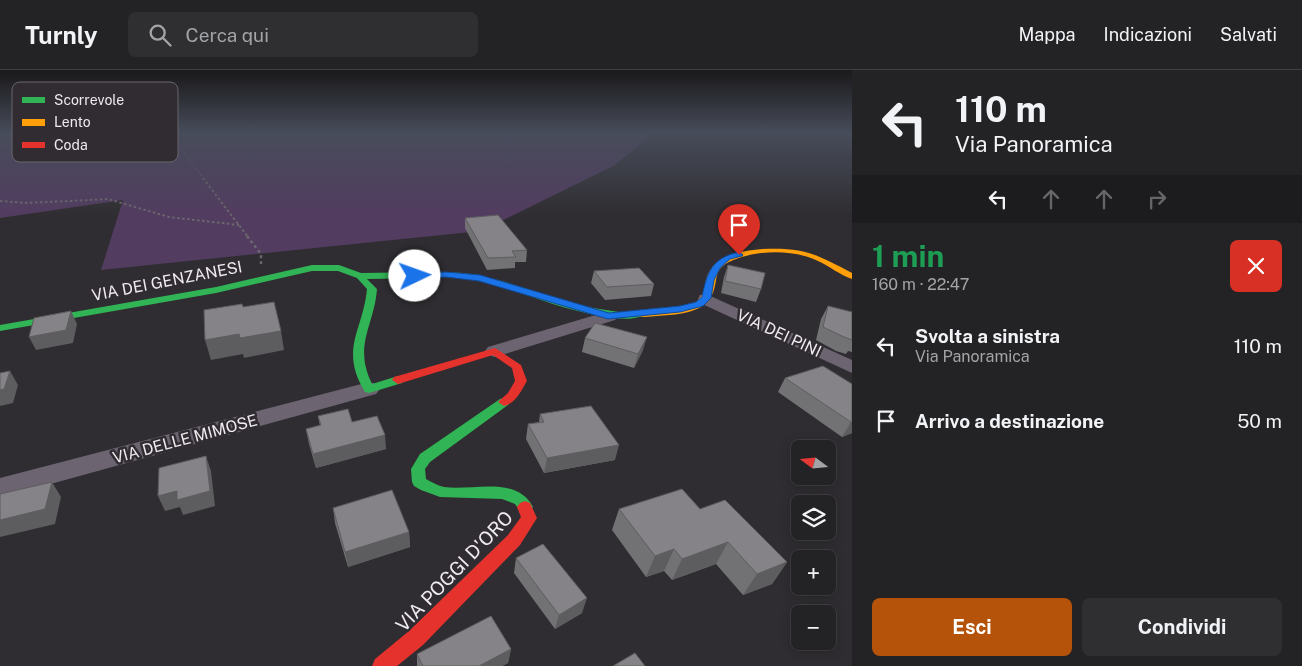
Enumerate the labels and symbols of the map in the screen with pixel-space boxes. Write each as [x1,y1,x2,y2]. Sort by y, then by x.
legend [12,82,178,162]
text: Scorrevole [54,92,124,108]
text: Lento [54,114,91,130]
text: Coda [54,137,88,153]
pin [718,204,760,255]
position arrow [388,249,440,301]
street label: VIA DEI GENZANESI [90,257,244,305]
street label: VIA DEI PINI [734,305,824,361]
street label: VIA DELLE MIMOSE [111,411,259,467]
north arrow [791,440,836,485]
street label: VIA POGGI D'ORO [391,506,517,636]

